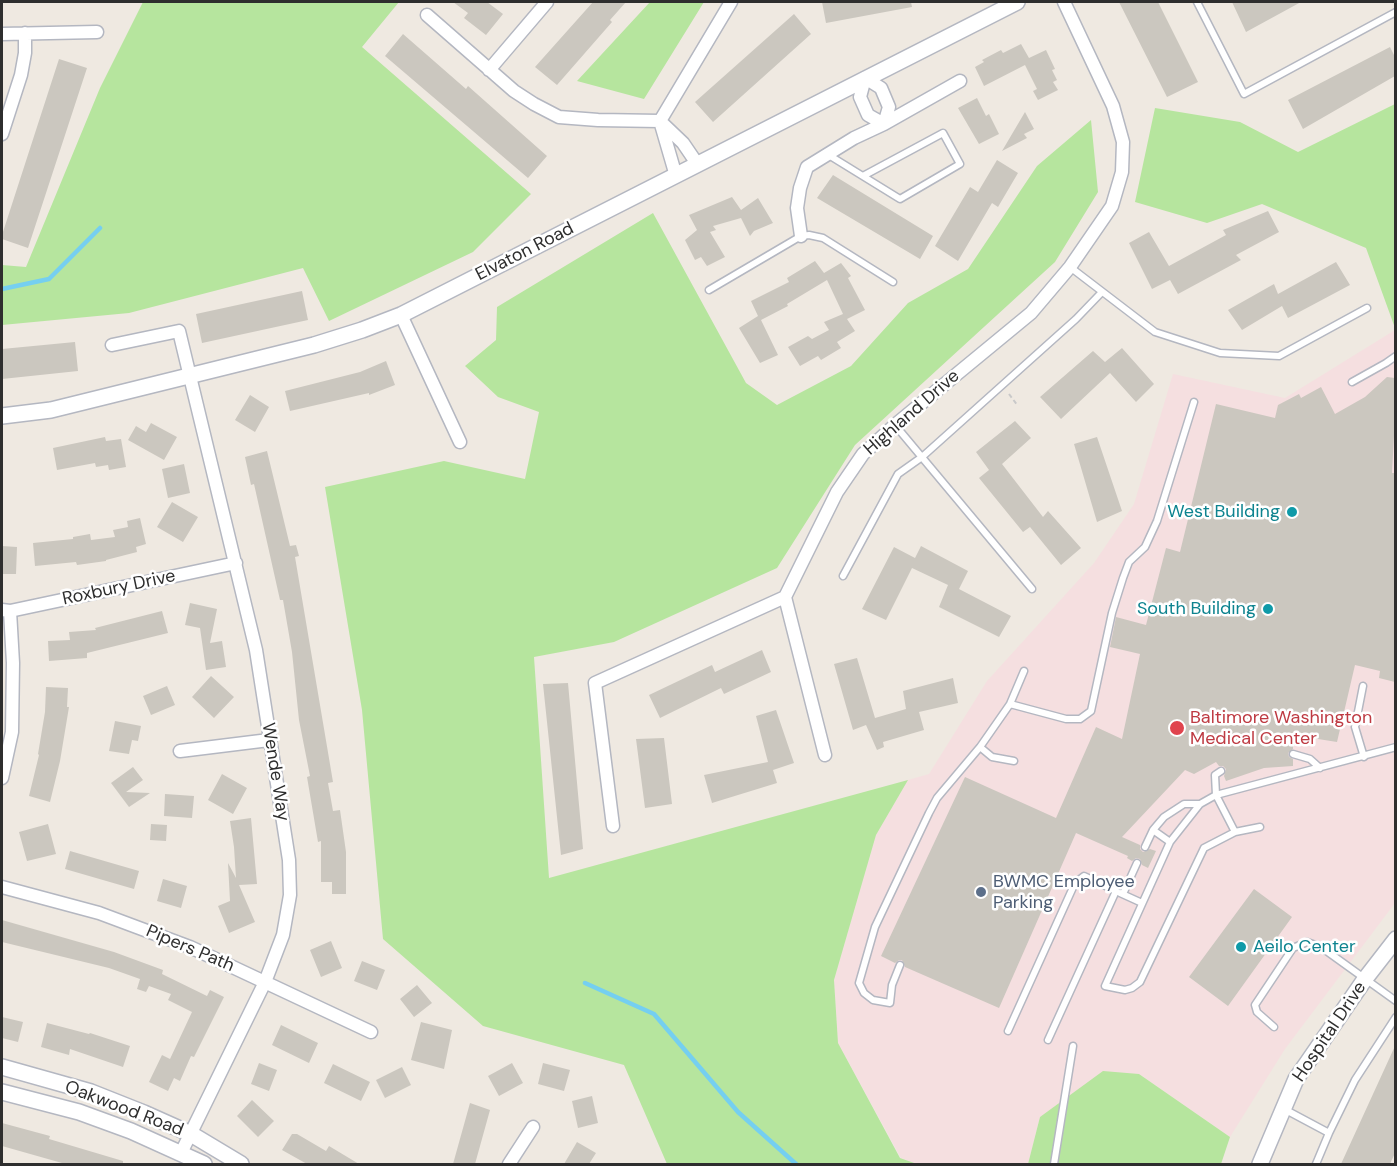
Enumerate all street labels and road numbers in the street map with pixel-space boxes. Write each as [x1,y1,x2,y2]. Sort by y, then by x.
street label: Elvaton Road [472,218,578,286]
street label: Highland Drive [860,366,964,460]
street label: Roxbury Drive [60,565,178,611]
street label: Wende Way [257,721,293,823]
street label: Pipers Path [143,921,237,977]
street label: Hospital Drive [1289,978,1371,1086]
street label: Oakwood Road [62,1076,186,1142]

